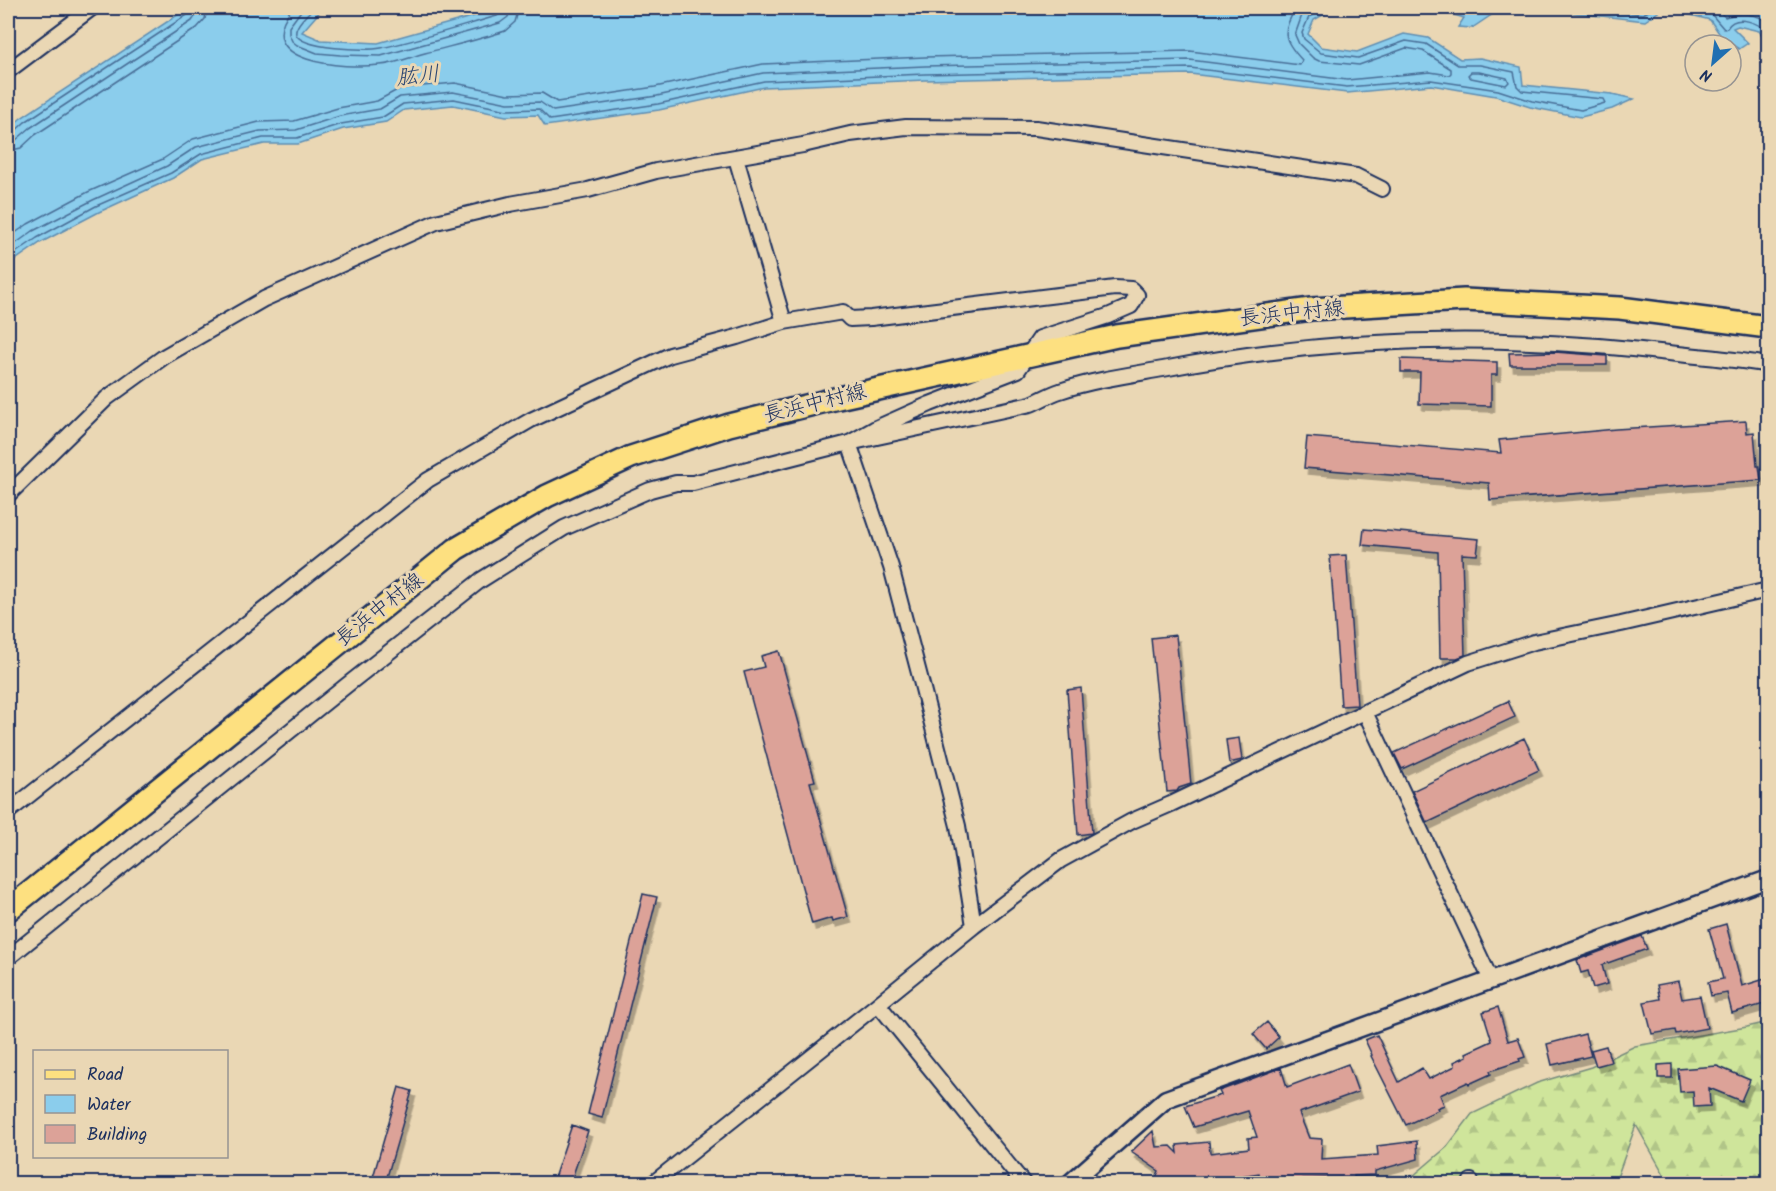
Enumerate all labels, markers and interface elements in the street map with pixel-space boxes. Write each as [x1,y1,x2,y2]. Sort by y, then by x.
north arrow [1683,33,1743,93]
water label: 肱川 [394,57,442,97]
text: N [1696,62,1717,88]
street label: 長浜中村線 [1238,292,1346,336]
street label: 長浜中村線 [760,375,870,433]
street label: 長浜中村線 [328,565,432,655]
legend [33,1050,228,1158]
text: Road [87,1061,124,1090]
text: Water [87,1091,132,1120]
text: Building [87,1121,147,1150]

